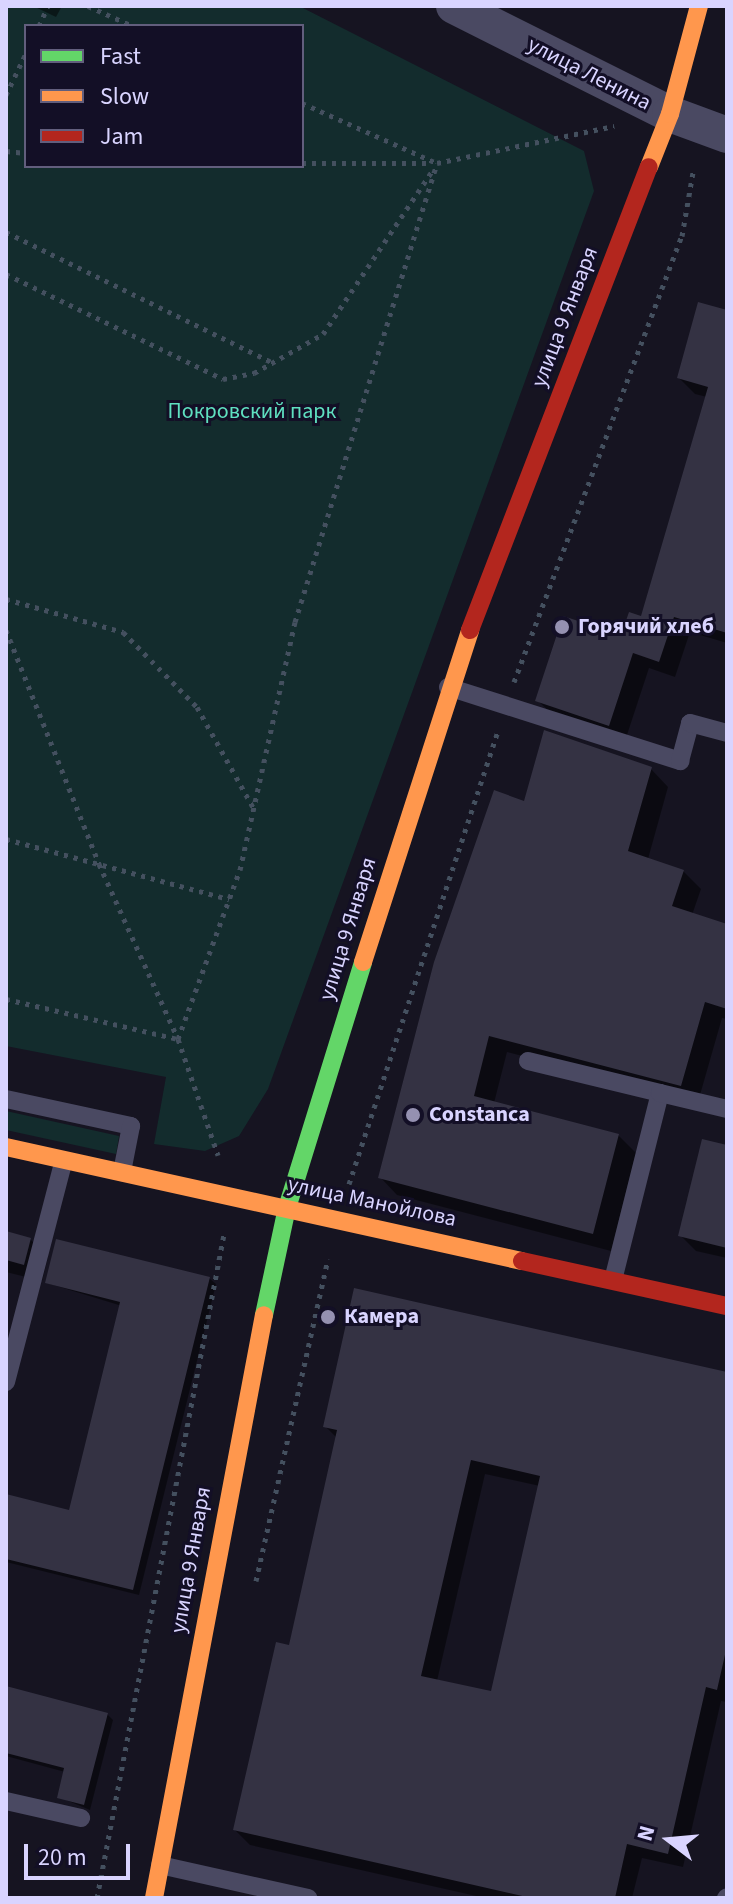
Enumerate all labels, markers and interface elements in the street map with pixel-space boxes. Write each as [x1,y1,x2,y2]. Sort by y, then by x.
legend [24,24,304,168]
street label: улица Ленина [523,32,655,116]
text: Fast [100,39,141,74]
text: Slow [100,79,149,114]
text: Jam [100,119,144,154]
street label: улица 9 Января [526,243,604,391]
park label: Покровский парк [168,399,336,425]
place label: Горячий хлеб [578,614,714,640]
marker: Горячий хлеб [553,618,571,636]
street label: улица 9 Января [314,854,382,1004]
place label: Constanca [429,1102,530,1128]
marker: Constanca [404,1106,422,1124]
street label: улица Манойлова [285,1171,459,1233]
place label: Камера [344,1304,419,1330]
marker: Камера [319,1308,337,1326]
street label: улица 9 Января [165,1485,217,1635]
north arrow [629,1800,709,1880]
text: N [629,1822,663,1845]
scale bar [28,1828,134,1878]
text: 20 m [38,1840,87,1875]

